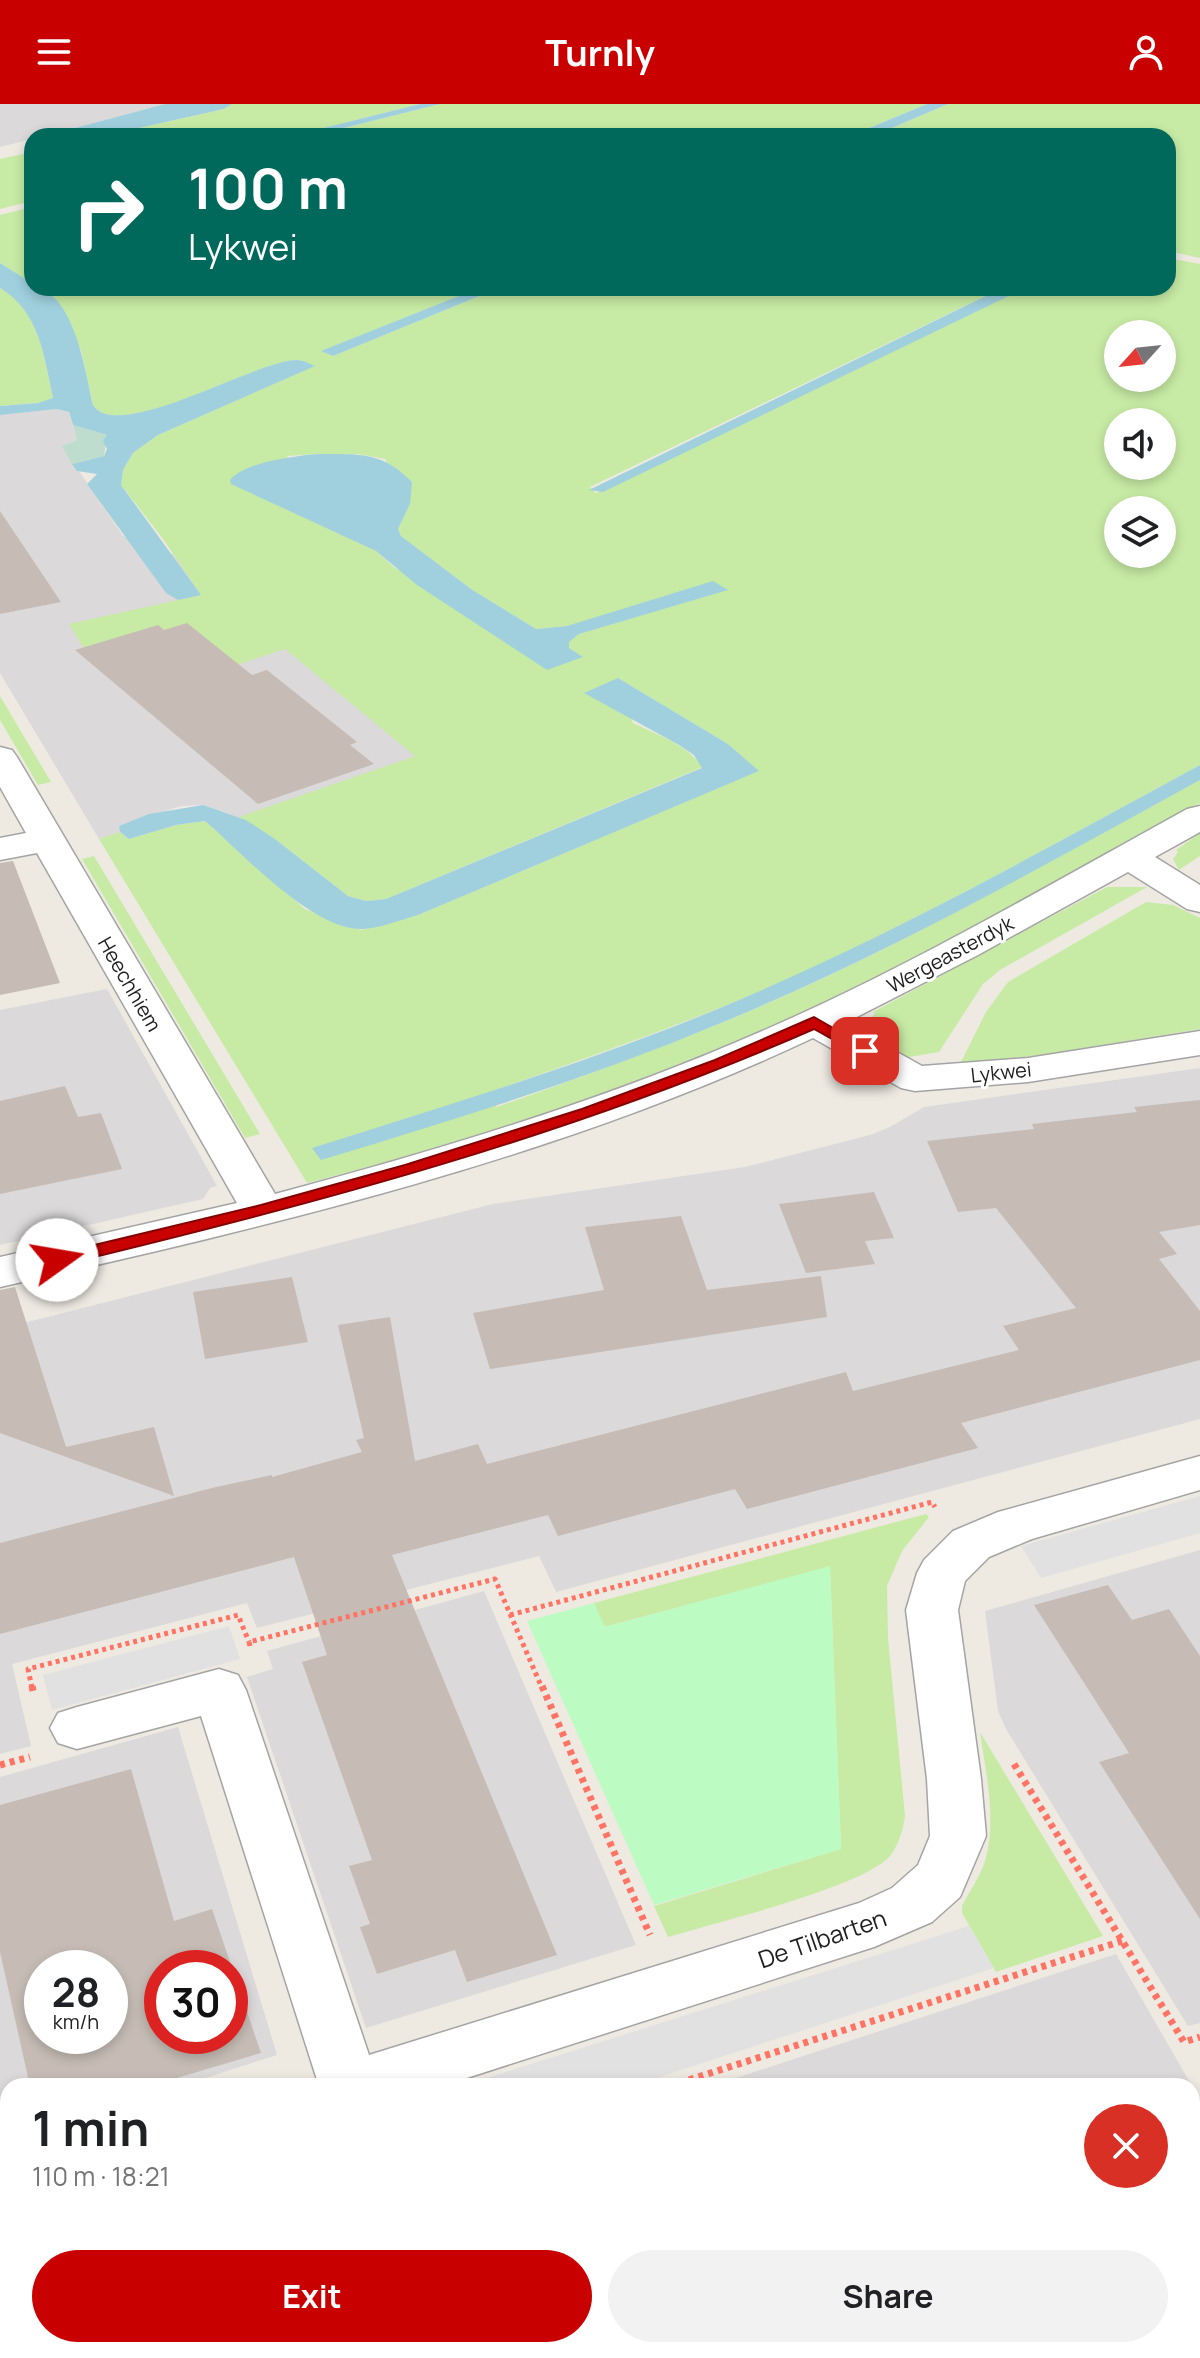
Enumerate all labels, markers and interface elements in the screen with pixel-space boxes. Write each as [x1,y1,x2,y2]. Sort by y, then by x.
text: Turnly [545,28,655,77]
icon: menu [32,30,76,74]
icon: person [1124,30,1168,74]
text: 100 m [188,149,348,226]
icon: right [56,160,160,264]
text: Lykwei [188,222,298,271]
north arrow [1104,320,1176,392]
map controls [1104,320,1176,568]
button: sound [1104,408,1176,480]
button: layers [1104,496,1176,568]
street label: Wergeasterdyk [882,909,1019,999]
street label: Heechhiem [92,932,168,1036]
pin [831,1017,899,1085]
icon: arrive [843,1029,887,1073]
street label: Lykwei [969,1055,1033,1089]
position arrow [15,1218,99,1302]
street label: De Tilbarten [753,1901,891,1975]
speed limit sign: 30 [144,1950,248,2054]
text: 28 [52,1964,100,2019]
text: km/h [53,2008,99,2035]
text: 1 min [32,2095,149,2160]
button: close [1084,2104,1168,2188]
text: 110 m · 18:21 [32,2158,170,2194]
button: Exit [32,2250,592,2342]
button: Share [608,2250,1168,2342]

